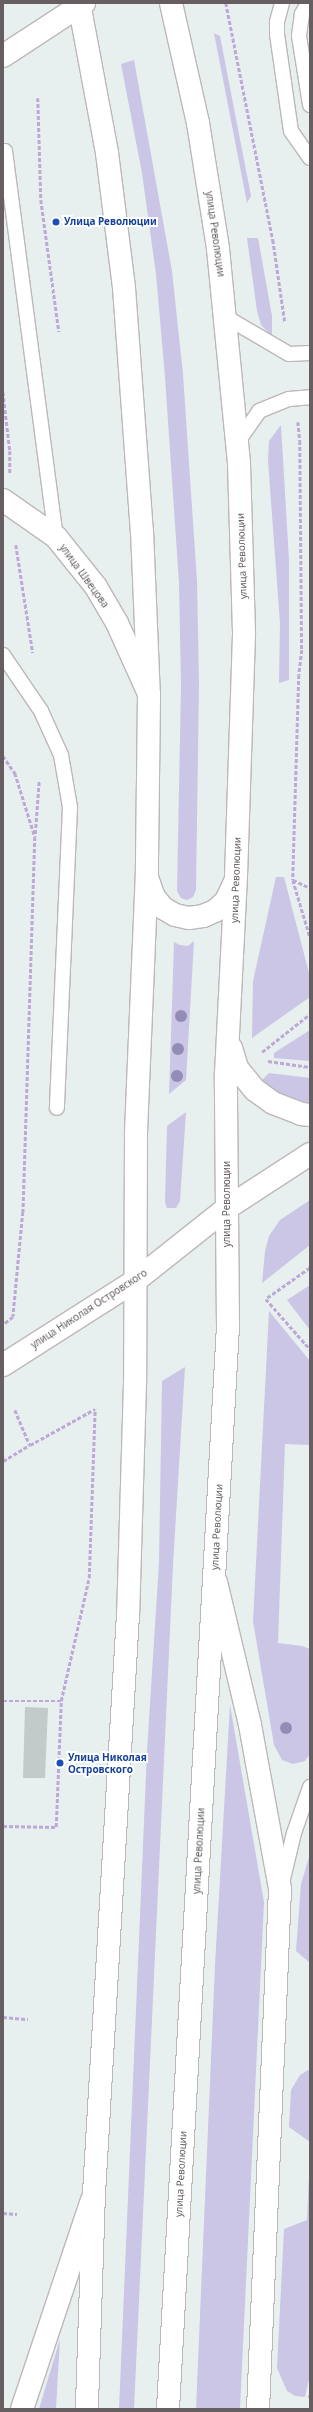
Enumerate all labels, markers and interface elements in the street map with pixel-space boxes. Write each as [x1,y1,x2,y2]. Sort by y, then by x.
street label: улица Революции [203,190,227,278]
place label: Улица Революции [64,216,157,228]
marker: Улица Революции [51,217,61,227]
street label: улица Революции [234,513,250,599]
street label: улица Швецова [57,542,111,610]
street label: улица Революции [228,837,244,923]
street label: улица Революции [221,1161,233,1247]
street label: улица Николая Островского [28,1267,150,1351]
street label: улица Революции [209,1484,225,1570]
place label: Улица Николая Островского [68,1751,147,1774]
marker: Улица Николая Островского [55,1758,65,1768]
street label: улица Революции [191,1808,207,1894]
street label: улица Революции [173,2131,189,2217]

